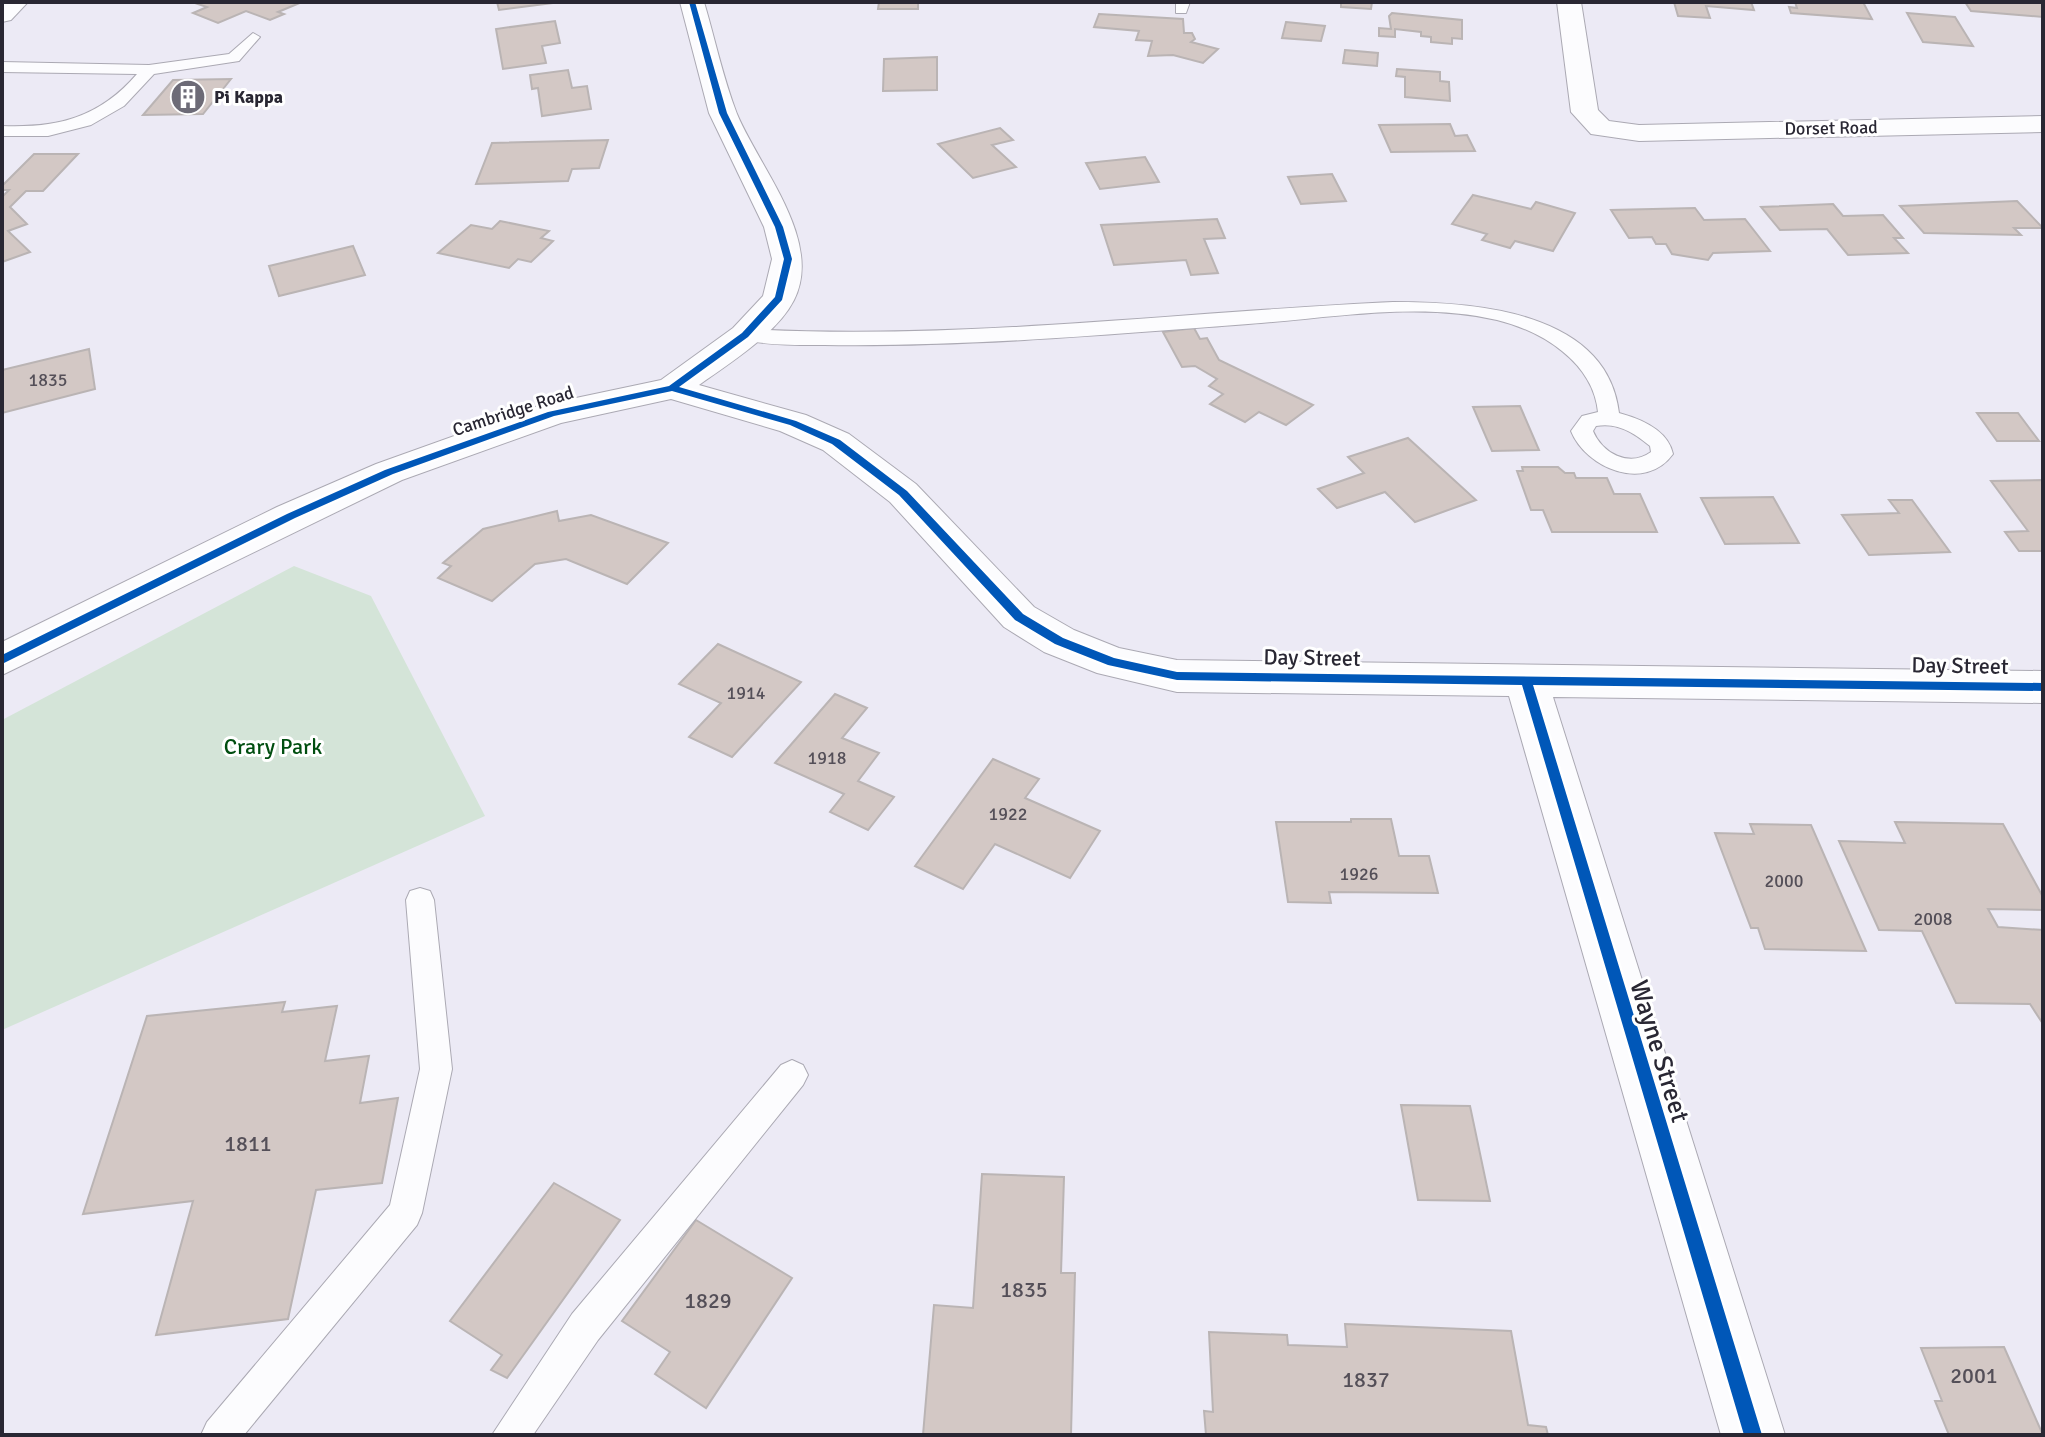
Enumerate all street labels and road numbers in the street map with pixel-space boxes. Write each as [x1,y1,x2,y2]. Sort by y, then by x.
street label: Dorset Road [1784,116,1878,140]
street label: Cambridge Road [450,381,576,441]
street label: Day Street [1263,643,1361,672]
street label: Day Street [1911,651,2009,680]
street label: Wayne Street [1622,976,1696,1126]

